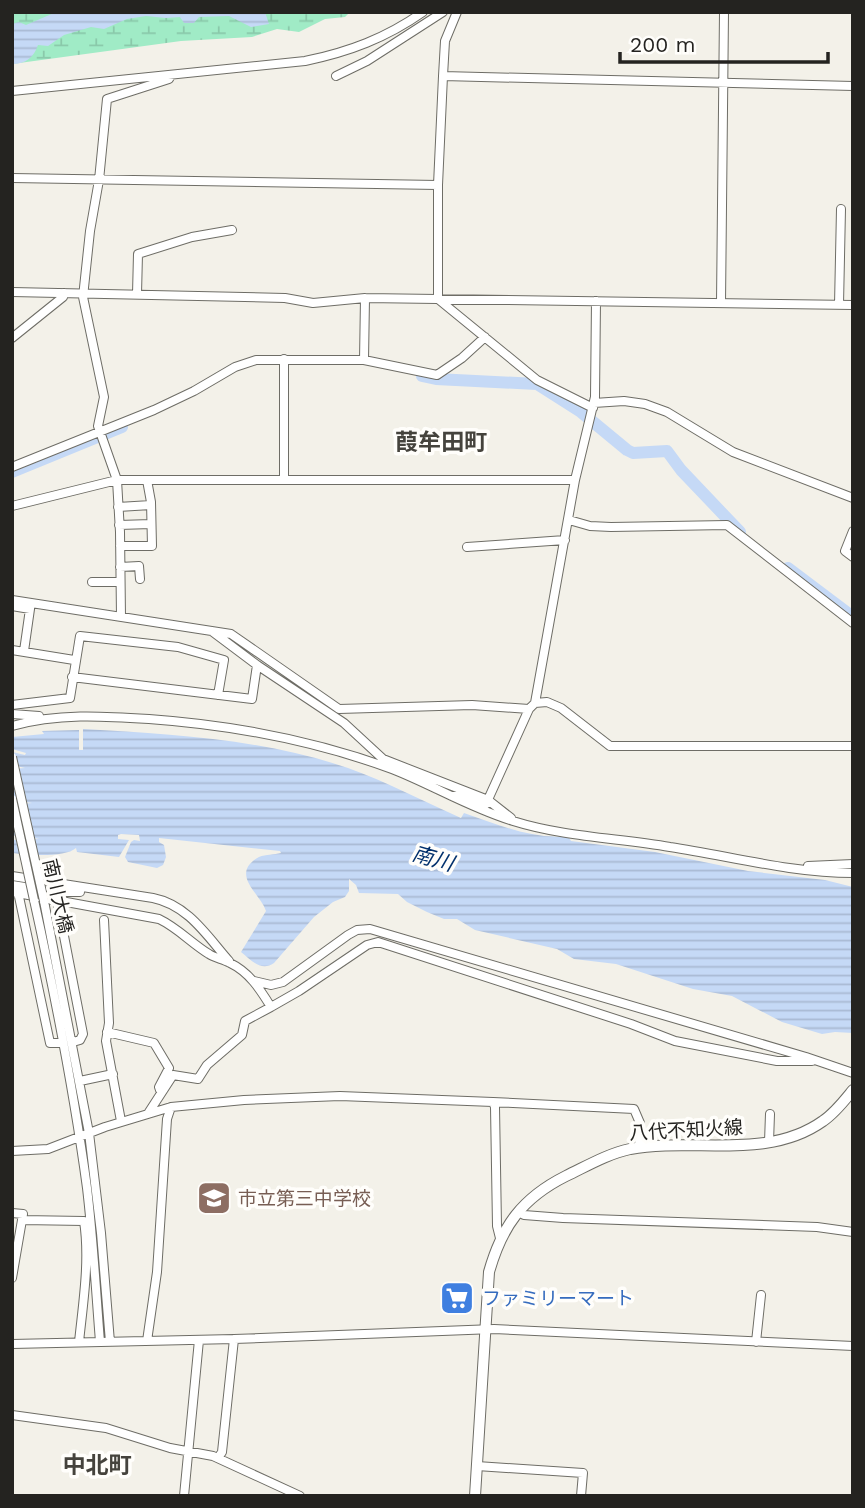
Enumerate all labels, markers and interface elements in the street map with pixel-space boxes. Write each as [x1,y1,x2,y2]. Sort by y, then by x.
scale bar [620,21,828,65]
text: 200 m [630,32,696,57]
district label: 葭牟田町 [395,429,487,456]
water label: 南川 [409,840,459,876]
street label: 南川大橋 [38,856,78,936]
street label: 八代不知火線 [628,1116,744,1144]
school or university icon: 市立第三中学校 [195,1179,233,1217]
place label: 市立第三中学校 [238,1187,371,1210]
supermarket icon: ファミリーマート [438,1279,476,1317]
place label: ファミリーマート [482,1287,634,1310]
district label: 中北町 [63,1452,132,1479]

